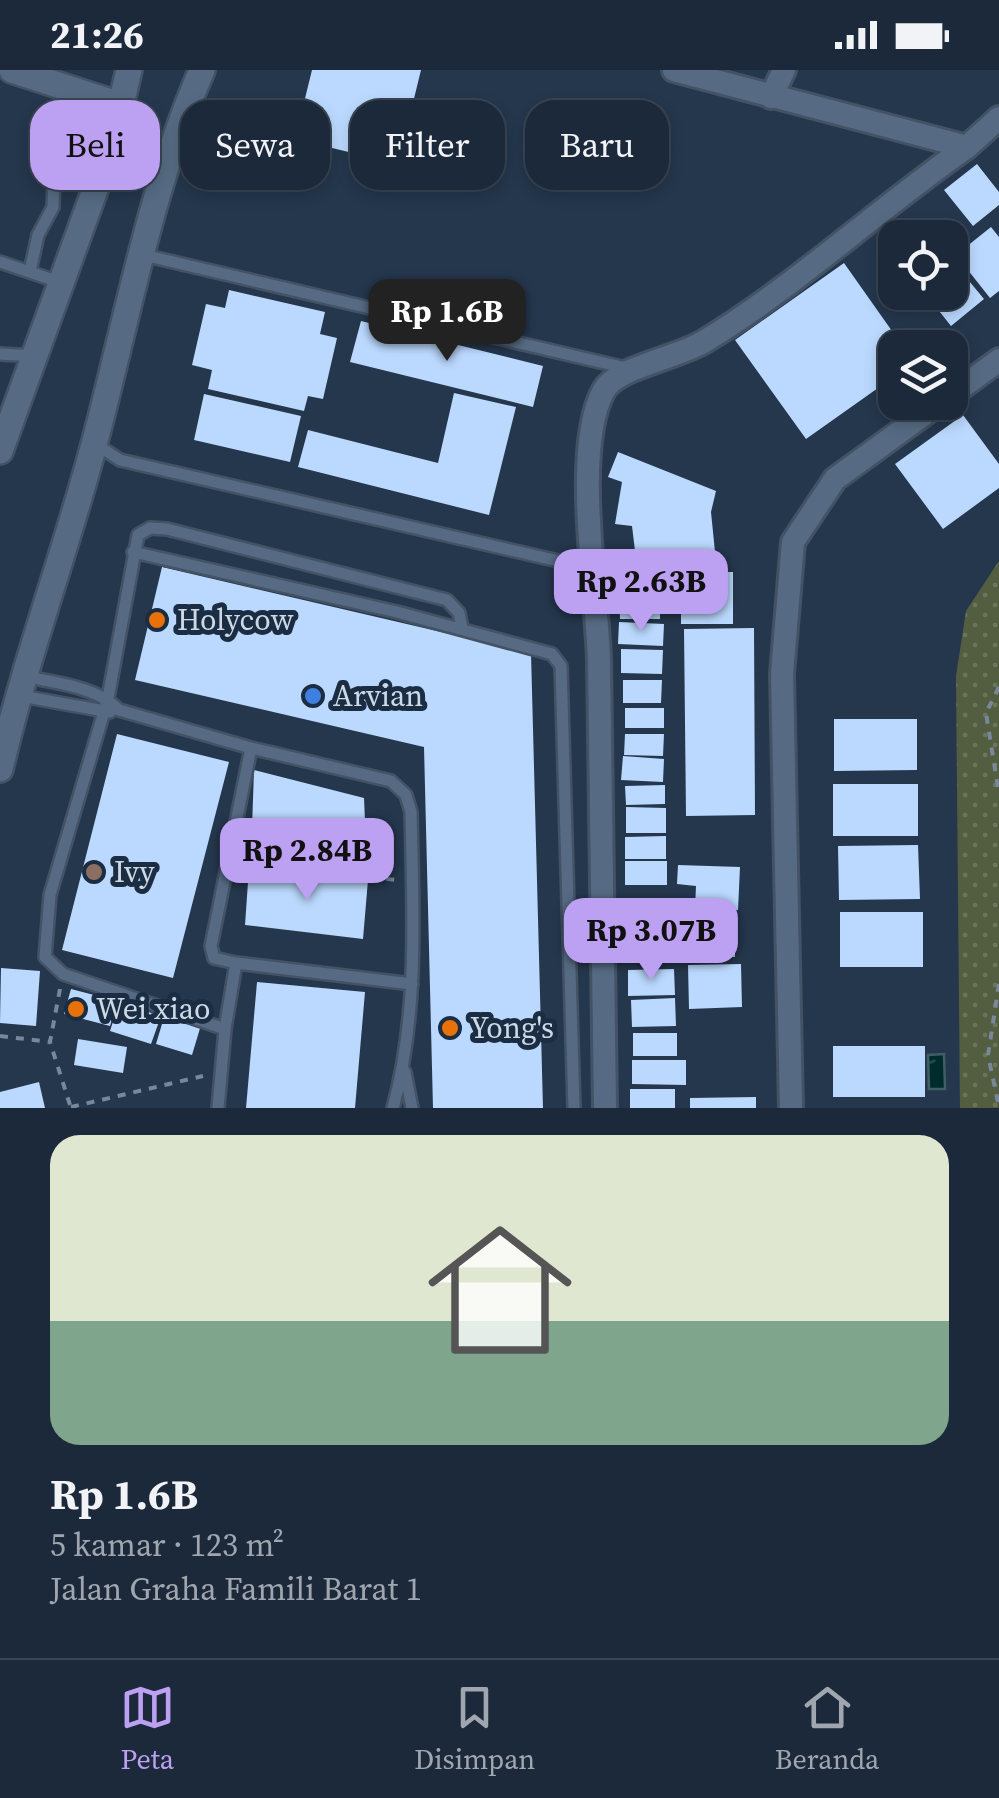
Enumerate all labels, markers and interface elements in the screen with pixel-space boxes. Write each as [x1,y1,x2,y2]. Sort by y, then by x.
text: 21:26 [50,9,144,61]
chip: Beli [30,100,160,190]
chip: Sewa [180,100,330,190]
chip: Filter [350,100,505,190]
chip: Baru [525,100,669,190]
map controls [878,220,968,420]
button: locate [878,220,968,310]
pin: Rp 1.6B [355,279,539,364]
text: Rp 1.6B [391,289,503,333]
button: layers [878,330,968,420]
pin: Rp 2.63B [538,549,744,634]
text: Rp 2.63B [576,559,706,603]
place label: Holycow [177,599,294,640]
marker: Holycow [146,609,168,631]
place label: Arvian [333,675,423,716]
marker: Arvian [302,685,324,707]
pin: Rp 2.84B [204,818,410,903]
text: Rp 2.84B [242,828,372,872]
place label: Ivy [114,851,155,892]
marker: Ivy [83,861,105,883]
pin: Rp 3.07B [548,898,754,983]
text: Rp 3.07B [586,908,716,952]
place label: Wei xiao [96,988,210,1029]
marker: Wei xiao [65,998,87,1020]
place label: Yong's [470,1007,554,1048]
marker: Yong's [439,1017,461,1039]
icon: home [410,1200,590,1380]
text: Rp 1.6B [50,1465,198,1523]
text: 5 kamar · 123 m² [50,1523,284,1567]
text: Jalan Graha Famili Barat 1 [50,1567,422,1611]
tab: Peta [120,1680,175,1778]
tab: Disimpan [414,1680,535,1778]
tab: Beranda [775,1680,879,1778]

